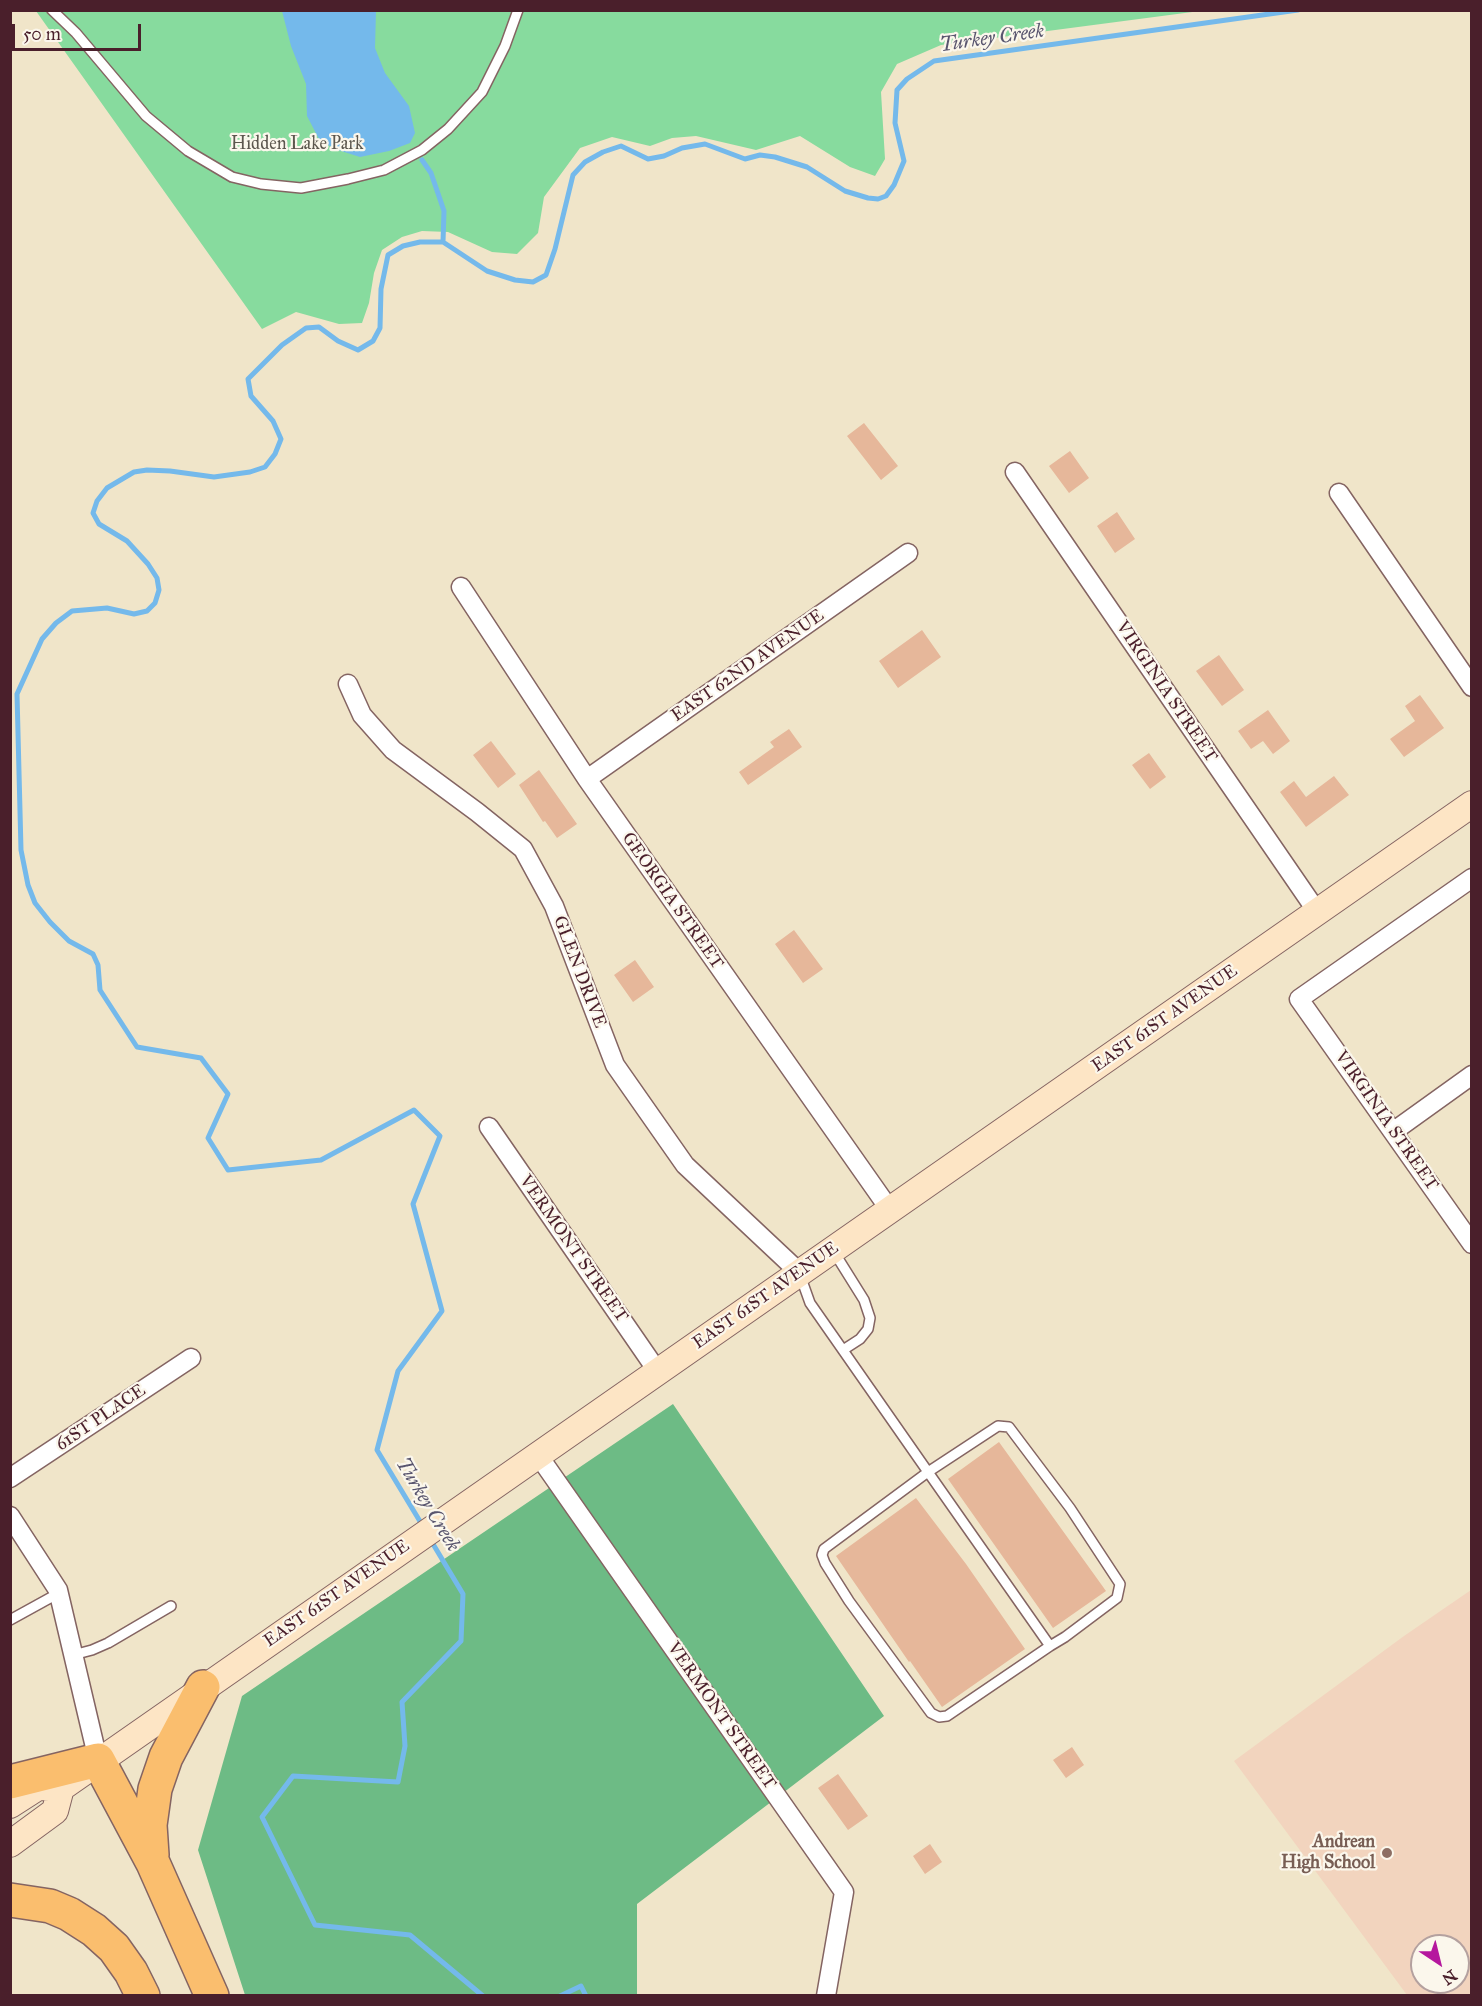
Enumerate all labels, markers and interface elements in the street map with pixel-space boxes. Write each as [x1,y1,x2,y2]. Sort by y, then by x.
scale bar [15,12,144,50]
water label: Turkey Creek [938,20,1046,58]
text: 50 m [23,23,61,45]
park label: Hidden Lake Park [231,134,363,156]
street label: EAST 62ND AVENUE [667,605,829,727]
street label: VIRGINIA STREET [1111,617,1221,767]
street label: GEORGIA STREET [617,828,727,974]
street label: GLEN DRIVE [548,913,610,1031]
street label: EAST 61ST AVENUE [1088,961,1242,1077]
street label: VIRGINIA STREET [1330,1047,1442,1195]
street label: VERMONT STREET [514,1171,632,1327]
street label: EAST 61ST AVENUE [689,1238,843,1354]
street label: 61ST PLACE [52,1380,150,1456]
water label: Turkey Creek [390,1454,464,1556]
street label: EAST 61ST AVENUE [260,1536,414,1652]
street label: VERMONT STREET [662,1638,780,1794]
place label: Andrean High School [1281,1832,1375,1874]
marker: Andrean High School [1380,1846,1394,1860]
north arrow [1410,1934,1470,1994]
text: N [1438,1966,1460,1989]

